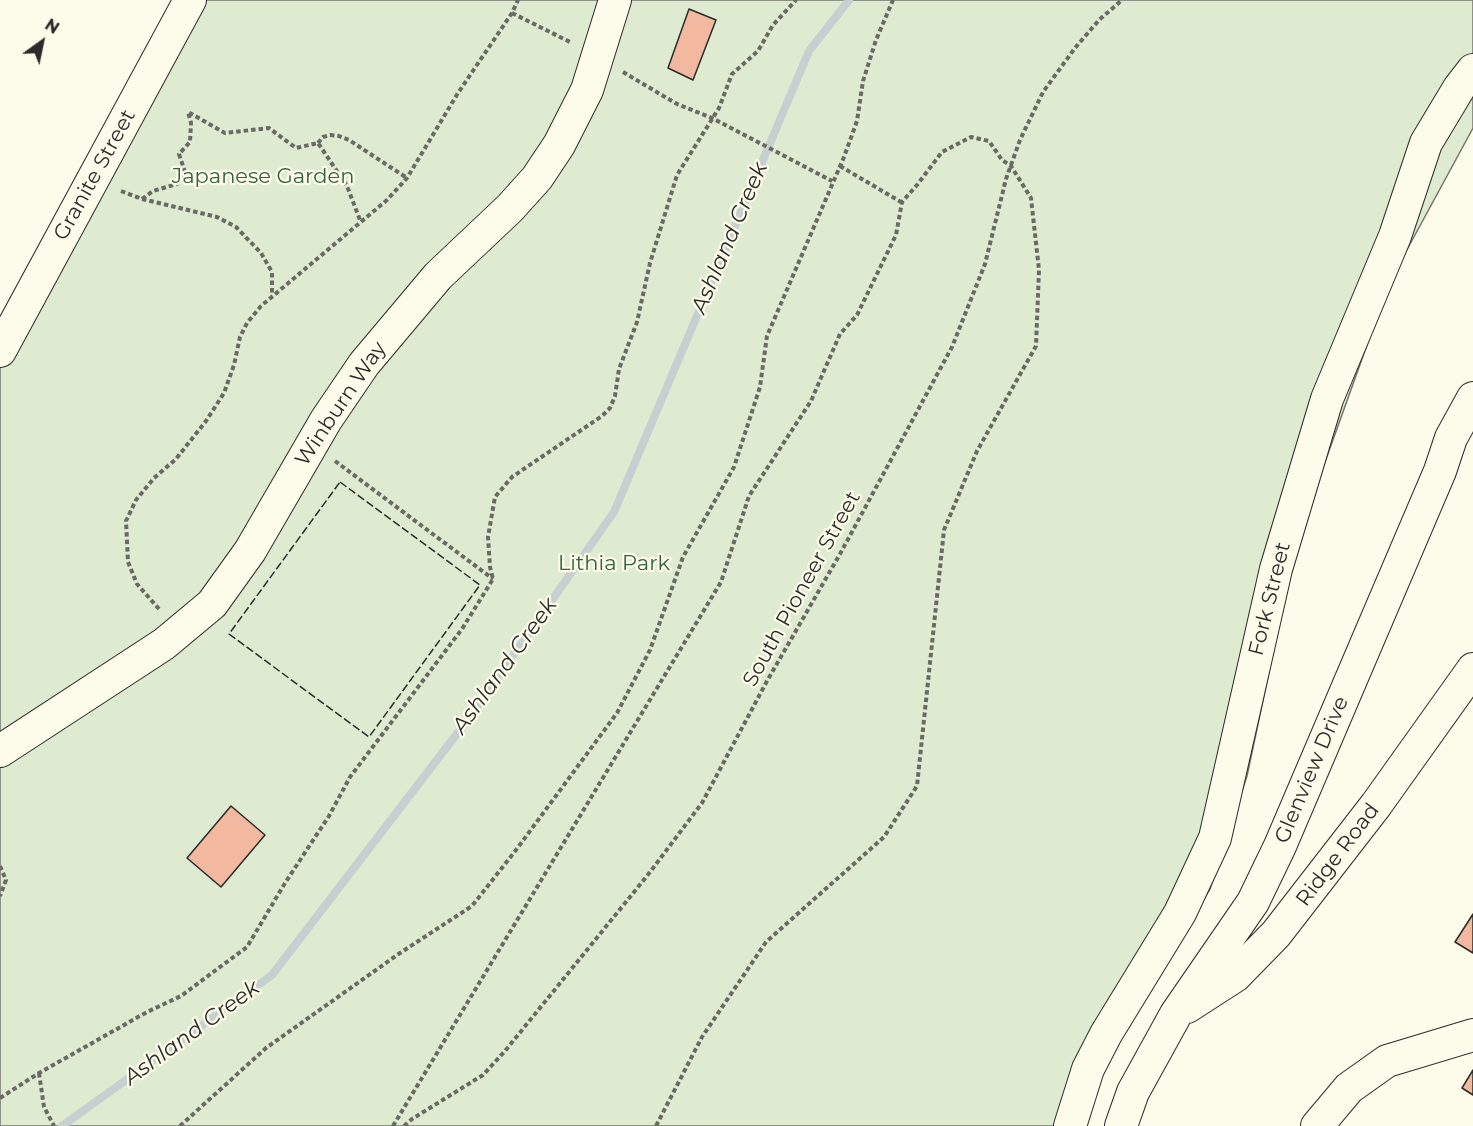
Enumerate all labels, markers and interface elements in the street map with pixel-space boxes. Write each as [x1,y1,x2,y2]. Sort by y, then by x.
north arrow [12,12,72,72]
text: N [41,15,63,38]
street label: Granite Street [49,105,141,245]
water label: Ashland Creek [686,158,774,318]
park label: Japanese Garden [172,164,354,190]
street label: Winburn Way [290,337,392,471]
street label: South Pioneer Street [738,487,866,691]
street label: Fork Street [1244,540,1296,658]
park label: Lithia Park [558,551,670,577]
water label: Ashland Creek [447,593,563,739]
street label: Glenview Drive [1270,693,1354,847]
street label: Ridge Road [1291,798,1385,912]
water label: Ashland Creek [119,975,265,1091]

